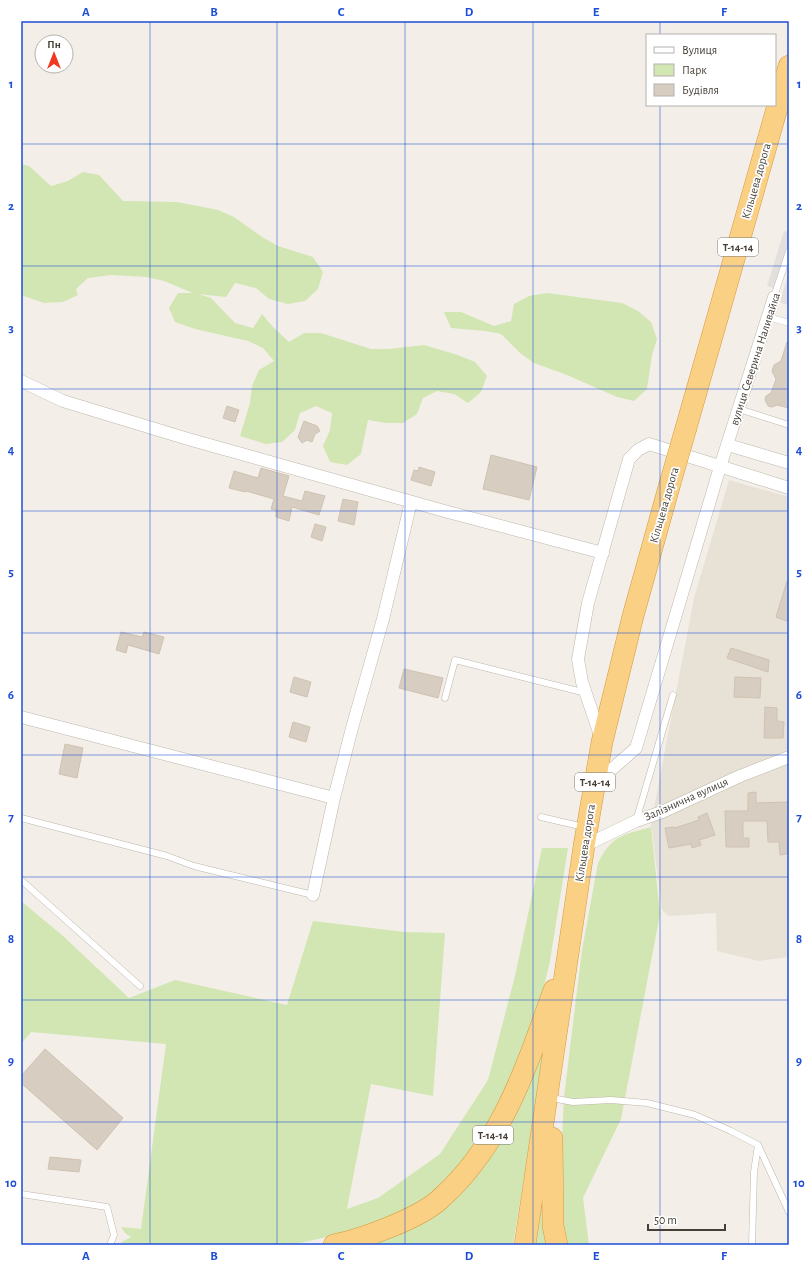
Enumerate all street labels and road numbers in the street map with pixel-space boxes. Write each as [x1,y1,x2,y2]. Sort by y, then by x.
street label: Кільцева дорога [739,141,773,220]
road number: Т-14-14 [718,238,758,256]
street label: вулиця Северина Наливайка [728,291,783,427]
street label: Кільцева дорога [647,465,681,544]
road number: Т-14-14 [575,773,615,791]
street label: Залізнична вулиця [642,775,730,824]
street label: Кільцева дорога [573,803,597,883]
road number: Т-14-14 [473,1126,513,1144]

